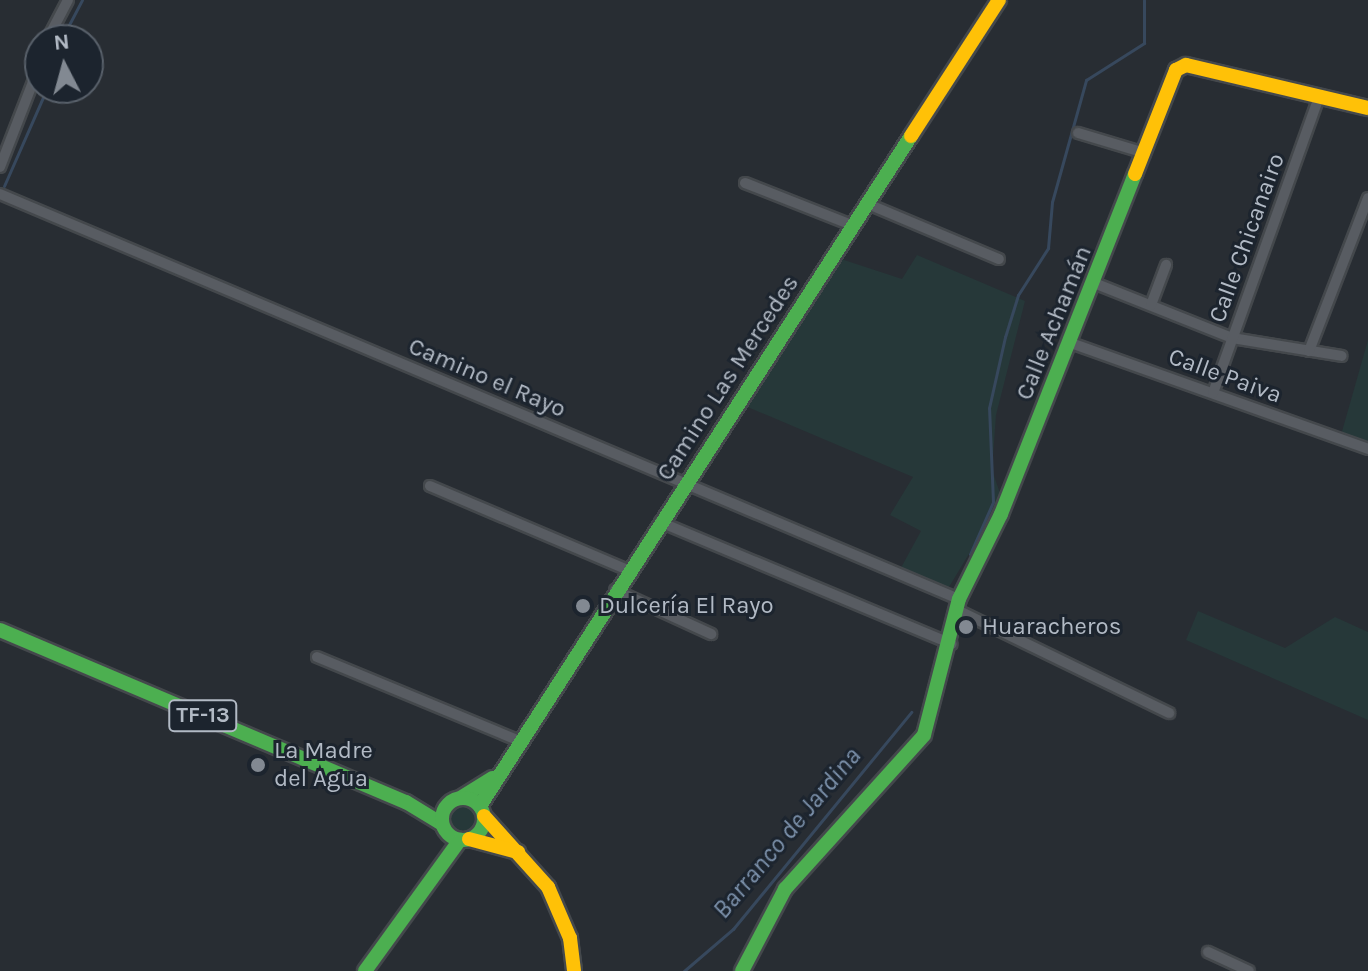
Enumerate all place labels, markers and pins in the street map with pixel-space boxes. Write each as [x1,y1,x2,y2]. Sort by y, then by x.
place label: Dulcería El Rayo [599,592,774,620]
marker: Dulcería El Rayo [574,597,592,615]
place label: Huaracheros [982,613,1121,641]
marker: Huaracheros [957,618,975,636]
place label: La Madre del Agua [274,737,373,793]
marker: La Madre del Agua [249,756,267,774]

